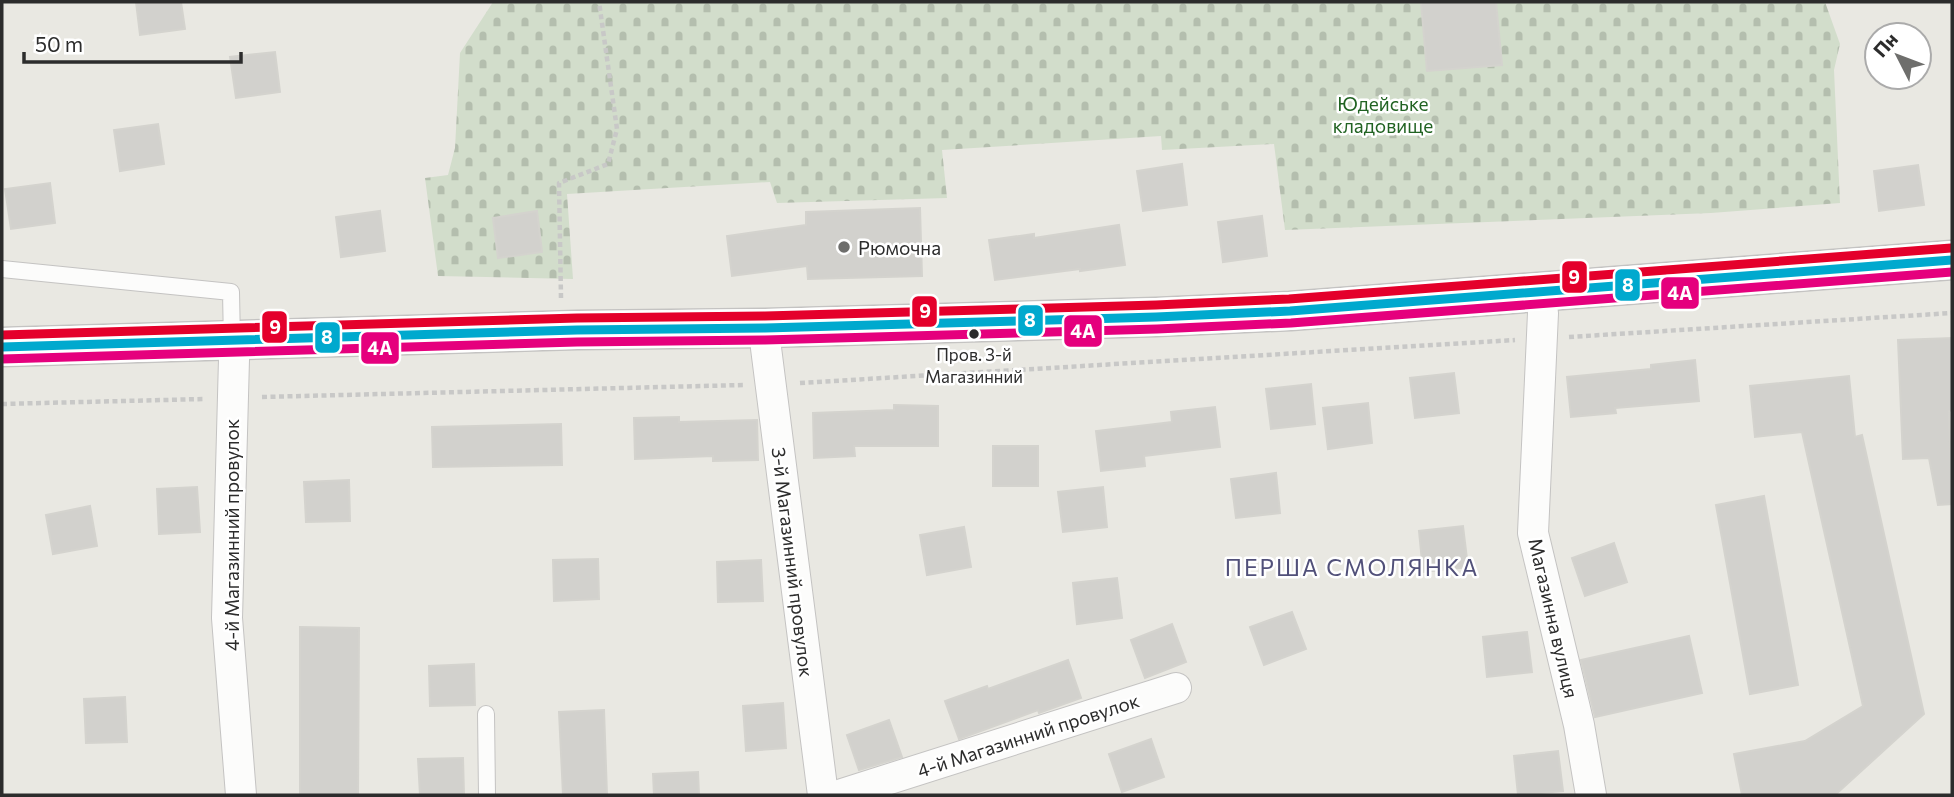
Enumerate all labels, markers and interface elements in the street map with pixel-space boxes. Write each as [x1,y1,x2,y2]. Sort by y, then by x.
scale bar [24,21,242,65]
north arrow [1863,21,1933,91]
text: Пн [1868,27,1902,61]
text: 50 m [35,31,83,56]
park label: Юдейське кладовище [1333,92,1433,137]
place label: Рюмочна [858,236,941,259]
marker: Рюмочна [836,239,852,255]
line badge: 9 [1561,260,1588,294]
text: 9 [1568,265,1580,288]
line badge: 8 [1614,268,1641,302]
text: 8 [1622,273,1634,296]
line badge: 4А [1660,276,1700,310]
text: 4А [1667,281,1693,304]
line badge: 9 [911,295,938,328]
text: 9 [919,299,931,322]
line badge: 8 [1017,304,1044,337]
text: 8 [1024,308,1036,331]
line badge: 9 [261,310,288,344]
line badge: 4А [1063,314,1103,348]
text: 9 [269,315,281,338]
text: 4А [1070,319,1096,342]
line badge: 8 [314,321,341,354]
text: 8 [321,325,333,348]
marker: Пров. 3-й Магазинний [967,327,981,341]
line badge: 4А [360,331,400,365]
text: 4А [367,336,393,359]
place label: Пров. 3-й Магазинний [925,344,1023,387]
street label: 4-й Магазинний провулок [220,419,243,651]
street label: 3-й Магазинний провулок [767,446,819,678]
street label: Магазинна вулиця [1524,536,1584,700]
district label: ПЕРША СМОЛЯНКА [1225,553,1479,581]
street label: 4-й Магазинний провулок [914,688,1142,782]

